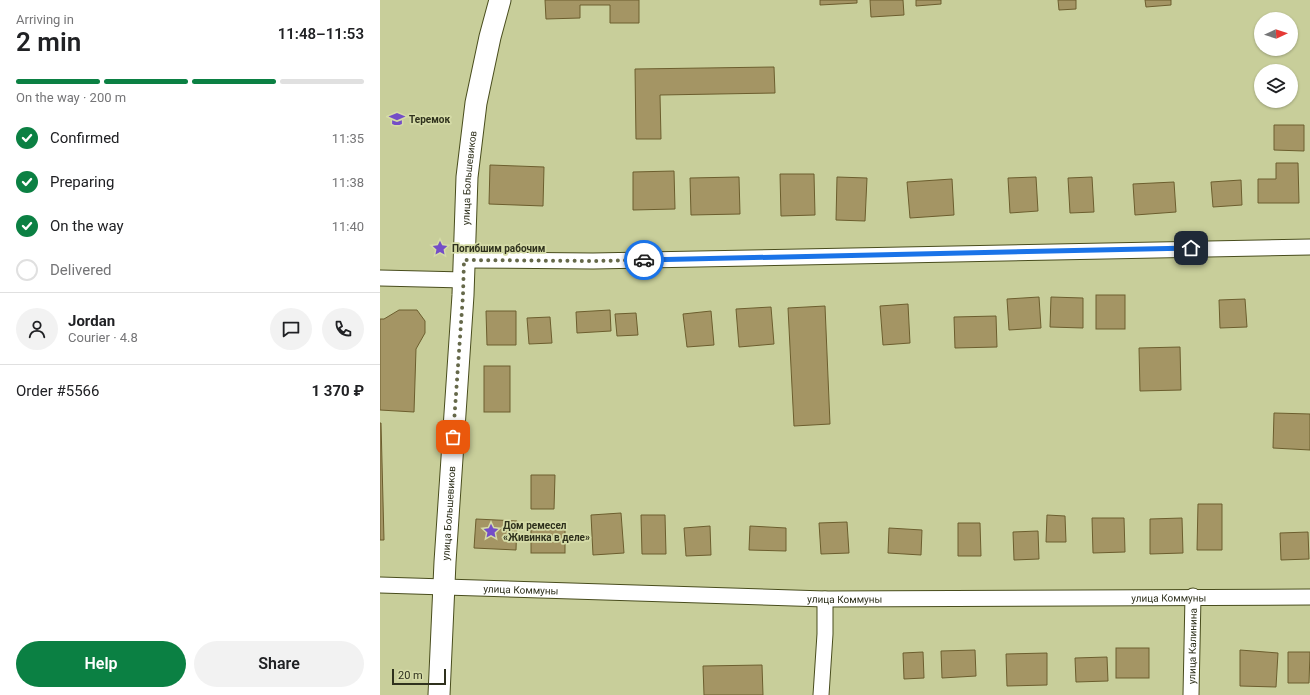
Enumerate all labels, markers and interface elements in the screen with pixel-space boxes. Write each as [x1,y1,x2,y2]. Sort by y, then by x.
text: Arriving in [16,12,74,27]
north arrow [1254,12,1298,56]
map controls [1254,12,1298,108]
text: 11:48–11:53 [278,25,364,43]
text: 2 min [16,27,81,57]
button: layers [1254,64,1298,108]
text: On the way · 200 m [16,90,126,105]
school or university icon: Теремок [388,110,406,128]
place label: Теремок [409,114,450,125]
icon: check [16,127,38,149]
text: Confirmed [50,129,120,147]
street label: улица Большевиков [460,130,478,225]
text: 11:35 [332,131,364,146]
icon: check [16,171,38,193]
text: Preparing [50,173,114,191]
text: 11:38 [332,175,364,190]
icon: check [16,215,38,237]
text: On the way [50,217,124,235]
text: 11:40 [332,219,364,234]
pin [1174,231,1208,265]
icon: home [1180,237,1202,259]
place icon: Погибшим рабочим [431,239,449,257]
courier [624,240,664,280]
place label: Погибшим рабочим [452,243,545,254]
icon: car [633,249,655,271]
text: Delivered [50,261,112,279]
button: person [16,308,58,350]
button: chat [270,308,312,350]
button: phone [322,308,364,350]
text: Jordan [68,312,115,330]
text: Courier · 4.8 [68,330,138,345]
text: Order #5566 [16,382,99,400]
text: 1 370 ₽ [312,382,364,400]
pin [436,420,470,454]
icon: bag [442,426,464,448]
street label: улица Большевиков [440,465,457,561]
place label: Дом ремесел «Живинка в деле» [503,520,590,543]
place icon: Дом ремесел «Живинка в деле» [482,522,500,540]
street label: улица Коммуны [483,583,559,596]
street label: улица Коммуны [1131,592,1206,603]
street label: улица Коммуны [807,593,882,605]
street label: улица Калинина [1186,608,1198,684]
button: Help [16,641,186,687]
button: Share [194,641,364,687]
scale bar [392,667,446,686]
text: 20 m [398,669,423,682]

